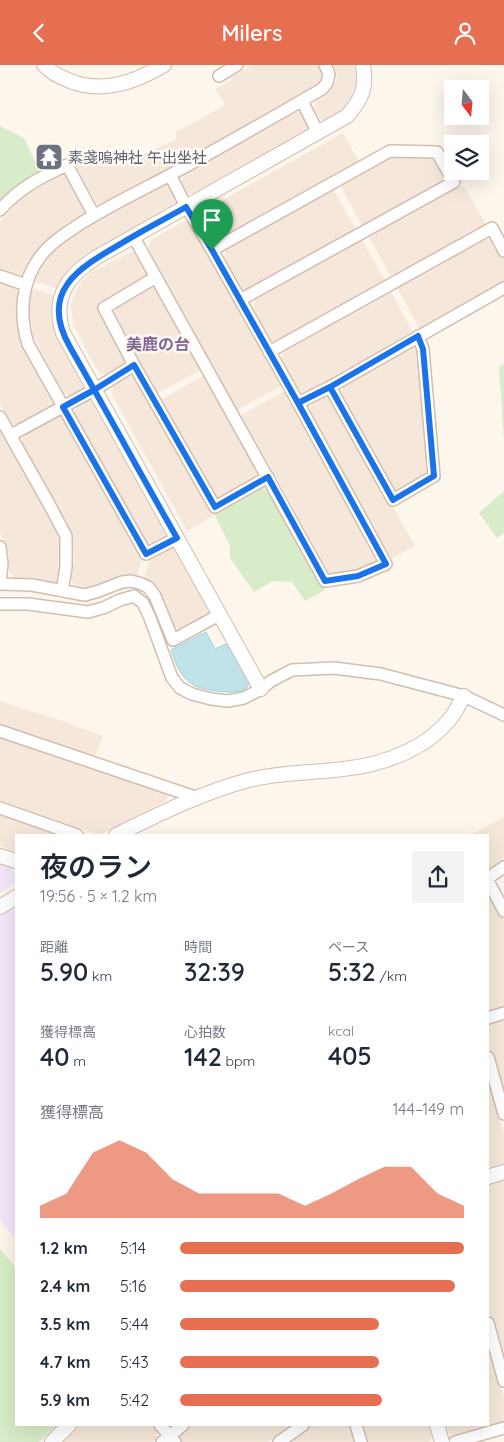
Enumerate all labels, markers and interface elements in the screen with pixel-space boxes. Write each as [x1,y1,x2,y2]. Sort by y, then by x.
icon: back [25,19,53,47]
text: Milers [221,19,283,47]
icon: person [451,19,479,47]
north arrow [444,80,489,125]
map controls [444,80,489,180]
button: layers [444,135,489,180]
temple icon: 素戔嗚神社 午出坐社 [34,142,64,172]
place label: 素戔嗚神社 午出坐社 [68,148,207,167]
pin [191,199,233,250]
icon: arrive [198,206,226,234]
district label: 美鹿の台 [126,334,190,354]
text: 夜のラン [40,849,152,884]
button: share [412,851,464,903]
text: 19:56 · 5 × 1.2 km [40,886,157,906]
text: 距離 [40,938,68,956]
text: 時間 [184,938,212,956]
text: ペース [328,938,369,956]
text: 5.90 [40,956,88,987]
text: 32:39 [184,956,245,987]
text: 5:32 [328,956,376,987]
text: km [88,967,112,985]
text: /km [376,967,407,985]
text: kcal [328,1022,354,1040]
text: 獲得標高 [40,1023,96,1041]
text: 心拍数 [184,1023,226,1041]
text: 405 [328,1040,372,1071]
text: 40 [40,1041,69,1072]
text: 142 [184,1041,222,1072]
text: m [69,1052,86,1070]
text: bpm [222,1052,255,1070]
text: 144–149 m [392,1099,464,1119]
text: 獲得標高 [40,1102,104,1122]
text: 1.2 km [40,1238,88,1258]
text: 5:14 [120,1238,146,1258]
text: 2.4 km [40,1276,90,1296]
text: 5:16 [120,1276,146,1296]
text: 3.5 km [40,1314,90,1334]
text: 5:44 [120,1314,149,1334]
text: 4.7 km [40,1352,91,1372]
text: 5:43 [120,1352,149,1372]
text: 5.9 km [40,1390,90,1410]
text: 5:42 [120,1390,149,1410]

